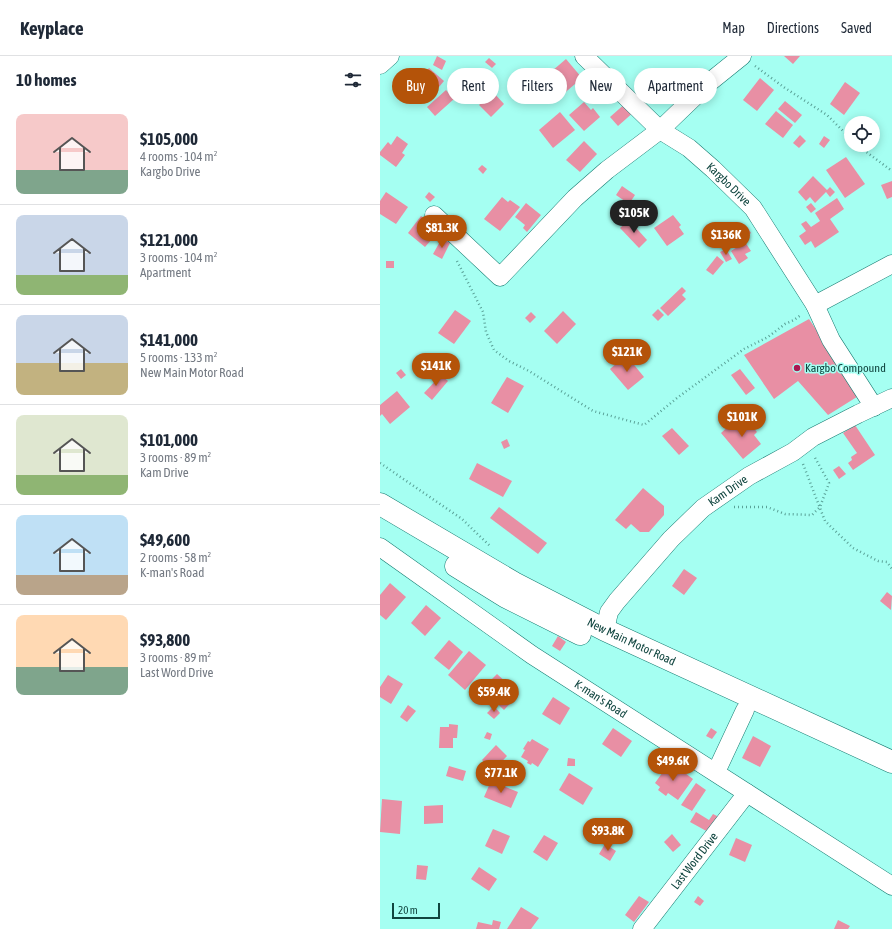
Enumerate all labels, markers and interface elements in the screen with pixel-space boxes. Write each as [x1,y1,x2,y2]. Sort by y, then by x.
text: Keyplace [20,17,84,39]
text: Map [722,20,745,36]
text: Directions [767,20,819,36]
text: Saved [841,20,872,36]
chip: Buy [392,68,439,104]
chip: Rent [447,68,499,104]
chip: Filters [507,68,567,104]
chip: New [575,68,626,104]
chip: Apartment [634,68,717,104]
icon: filters [342,69,364,91]
text: 10 homes [16,70,77,90]
map controls [844,116,880,152]
button: locate [844,116,880,152]
text: $105,000 [140,129,198,149]
icon: home [48,130,96,178]
text: 4 rooms · 104 m² [140,149,217,164]
street label: Kargbo Drive [704,160,754,209]
text: Kargbo Drive [140,164,200,179]
pin: $105K [606,200,662,234]
text: $105K [619,205,649,220]
pin: $81.3K [409,215,475,249]
text: $81.3K [426,220,458,235]
pin: $136K [698,222,754,256]
text: $136K [711,227,741,242]
text: $121,000 [140,230,198,250]
icon: home [48,231,96,279]
text: 3 rooms · 104 m² [140,250,217,265]
text: Apartment [140,265,191,280]
text: $141,000 [140,330,198,350]
icon: home [48,331,96,379]
pin: $121K [599,339,655,373]
text: $121K [612,344,642,359]
text: 5 rooms · 133 m² [140,350,217,365]
pin: $141K [408,353,464,387]
text: $141K [421,358,451,373]
place label: Kargbo Compound [805,361,886,375]
marker: Kargbo Compound [792,363,802,373]
text: New Main Motor Road [140,365,244,380]
pin: $101K [714,404,770,438]
text: $101K [727,409,757,424]
text: $101,000 [140,430,198,450]
icon: home [48,431,96,479]
text: 3 rooms · 89 m² [140,450,211,465]
text: Kam Drive [140,465,189,480]
street label: Kam Drive [705,472,750,509]
text: $49,600 [140,530,190,550]
icon: home [48,531,96,579]
text: 2 rooms · 58 m² [140,550,211,565]
text: K-man's Road [140,565,204,580]
street label: New Main Motor Road [585,615,678,669]
text: $93,800 [140,630,190,650]
icon: home [48,631,96,679]
text: 3 rooms · 89 m² [140,650,211,665]
text: Last Word Drive [140,665,213,680]
street label: K-man's Road [572,677,629,721]
pin: $59.4K [461,679,527,713]
text: $59.4K [478,684,510,699]
pin: $49.6K [640,748,706,782]
text: $49.6K [657,753,689,768]
pin: $77.1K [468,760,534,794]
text: $77.1K [485,765,517,780]
pin: $93.8K [575,818,641,852]
text: $93.8K [592,823,624,838]
street label: Last Word Drive [668,830,721,892]
scale bar [392,901,440,920]
text: 20 m [398,904,418,916]

